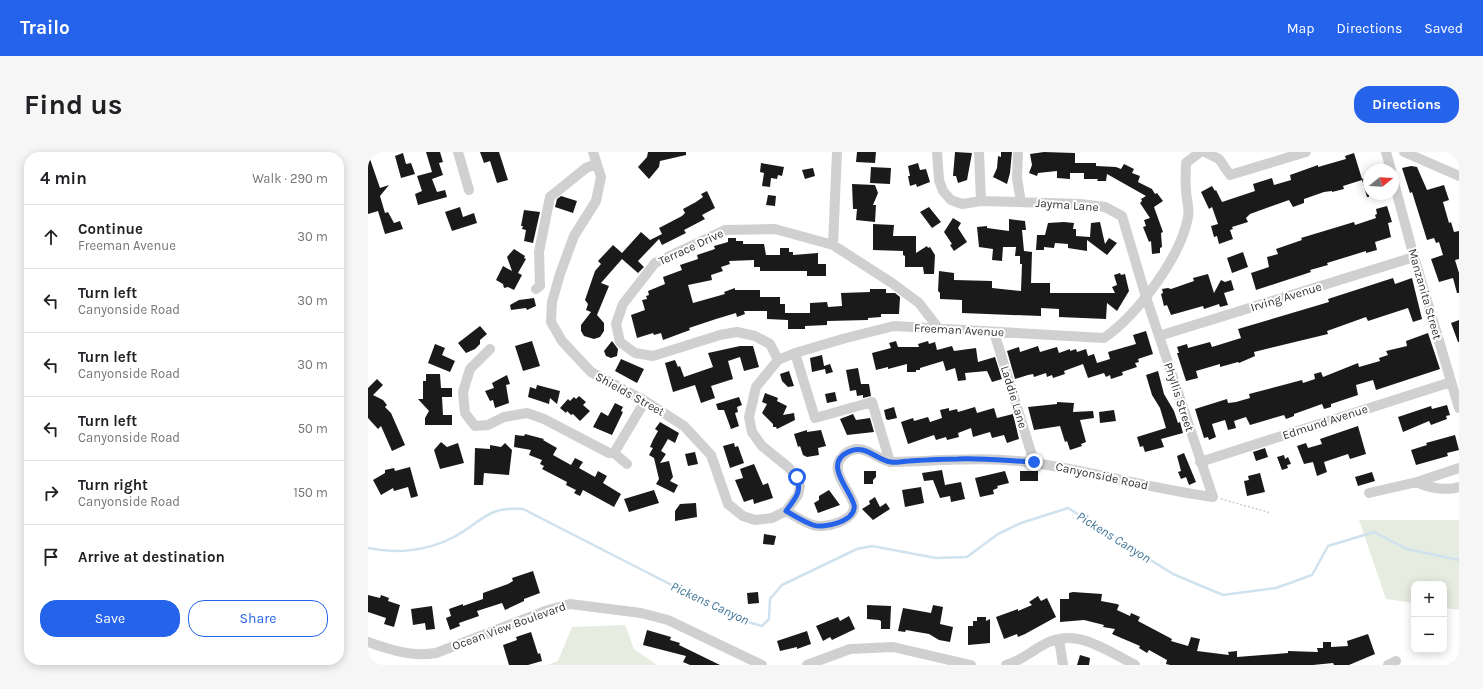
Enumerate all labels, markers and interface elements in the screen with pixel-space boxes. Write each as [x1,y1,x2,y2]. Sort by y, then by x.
text: Trailo [20,17,70,39]
text: Map [1287,20,1315,37]
text: Directions [1337,20,1402,37]
text: Saved [1424,20,1463,37]
button: Directions [1354,86,1459,123]
text: Find us [24,88,123,121]
north arrow [1363,164,1399,200]
text: 4 min [40,168,87,188]
text: Walk · 290 m [252,171,328,186]
street label: Jayma Lane [1035,196,1099,214]
text: Continue [78,220,143,238]
icon: ahead [40,226,62,248]
street label: Terrace Drive [656,226,726,268]
text: 30 m [297,229,328,244]
text: Freeman Avenue [78,238,176,253]
street label: Manzanita Street [1405,247,1445,342]
street label: Irving Avenue [1249,280,1323,314]
text: Turn left [78,284,137,302]
icon: left [40,290,62,312]
text: 30 m [297,293,328,308]
text: Canyonside Road [78,302,180,317]
street label: Freeman Avenue [914,321,1004,339]
text: Turn left [78,348,137,366]
icon: left [40,354,62,376]
text: 30 m [297,357,328,372]
street label: Phyllis Street [1161,361,1197,434]
street label: Laddie Lane [998,364,1030,430]
text: Canyonside Road [78,366,180,381]
street label: Shields Street [593,369,667,419]
street label: Edmund Avenue [1280,402,1370,442]
text: Turn left [78,412,137,430]
icon: left [40,418,62,440]
text: 50 m [298,421,328,436]
text: Canyonside Road [78,430,180,445]
route end [1025,453,1043,471]
street label: Canyonside Road [1054,459,1150,493]
route start [788,468,806,486]
text: Turn right [78,476,148,494]
icon: right [40,482,62,504]
text: 150 m [293,485,328,500]
text: Canyonside Road [78,494,180,509]
water label: Pickens Canyon [1074,508,1154,566]
icon: arrive [40,546,62,568]
text: Arrive at destination [78,548,225,566]
water label: Pickens Canyon [669,578,751,628]
map controls [1411,581,1447,653]
button: + [1411,581,1447,617]
street label: Ocean View Boulevard [450,599,568,653]
button: Save [40,600,180,637]
button: Share [188,600,328,637]
button: − [1411,617,1447,653]

